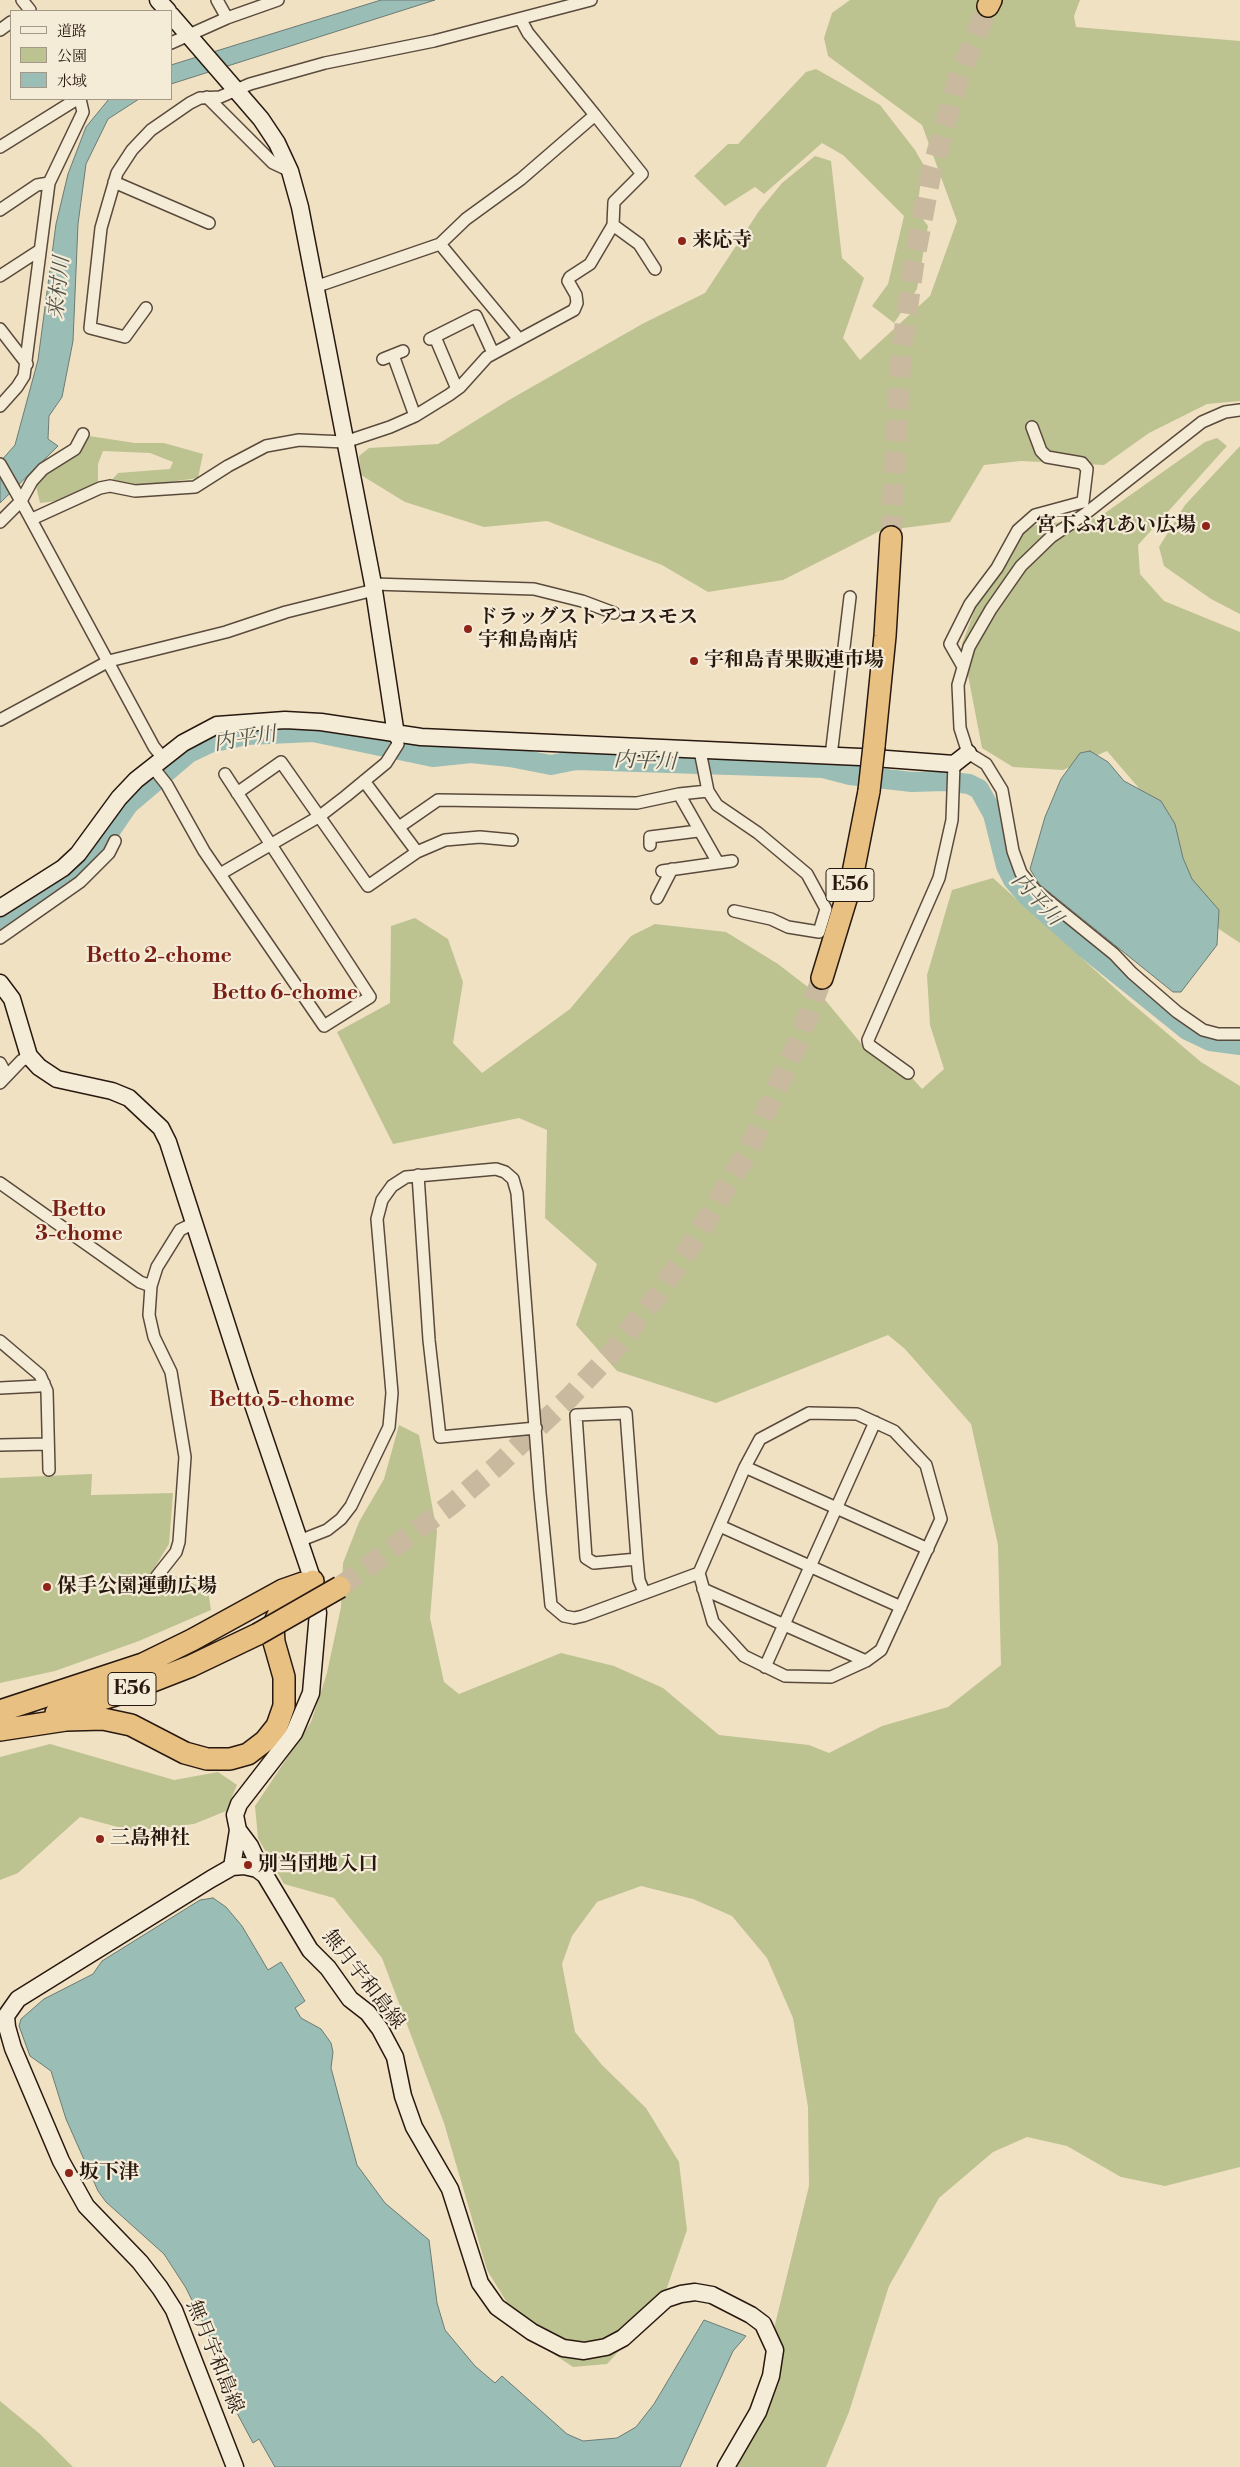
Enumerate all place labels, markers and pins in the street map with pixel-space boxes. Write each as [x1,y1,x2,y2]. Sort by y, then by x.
place label: 来応寺 [692,229,752,253]
marker: 来応寺 [676,235,688,247]
place label: 宮下ふれあい広場 [1036,514,1196,538]
marker: 宮下ふれあい広場 [1200,520,1212,532]
place label: ドラッグストアコスモス 宇和島南店 [478,606,698,653]
marker: ドラッグストアコスモス 宇和島南店 [462,623,474,635]
place label: 宇和島青果販連市場 [704,649,884,673]
marker: 宇和島青果販連市場 [688,655,700,667]
place label: 保手公園運動広場 [57,1575,217,1599]
marker: 保手公園運動広場 [41,1581,53,1593]
place label: 三島神社 [110,1827,190,1851]
marker: 三島神社 [94,1833,106,1845]
place label: 別当団地入口 [258,1853,378,1877]
marker: 別当団地入口 [242,1859,254,1871]
place label: 坂下津 [79,2161,139,2185]
marker: 坂下津 [63,2167,75,2179]

